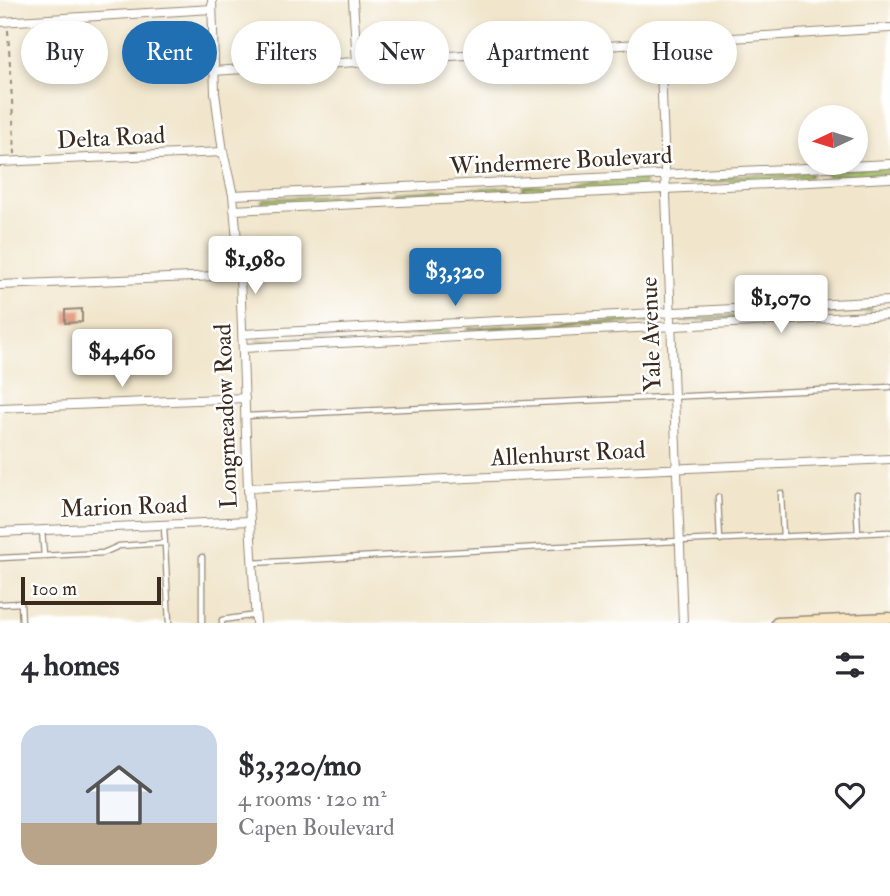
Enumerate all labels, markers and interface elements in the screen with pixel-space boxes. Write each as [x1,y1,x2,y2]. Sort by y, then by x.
chip: Buy [21,21,108,84]
chip: Rent [122,21,217,84]
chip: Filters [231,21,341,84]
chip: New [355,21,449,84]
chip: Apartment [463,21,613,84]
chip: House [627,21,737,84]
north arrow [798,105,868,175]
map controls [798,105,868,175]
street label: Delta Road [56,120,166,156]
street label: Windermere Boulevard [448,140,673,182]
pin: $1,980 [198,236,312,296]
text: $1,980 [224,244,286,273]
pin: $3,320 [398,248,512,308]
text: $3,320 [425,256,485,285]
street label: Yale Avenue [634,276,668,392]
pin: $1,070 [724,276,838,335]
text: $1,070 [751,283,811,312]
street label: Longmeadow Road [207,323,245,509]
pin: $4,460 [65,330,179,389]
text: $4,460 [88,337,156,366]
street label: Allenhurst Road [489,434,646,474]
street label: Marion Road [60,489,188,525]
scale bar [21,574,161,606]
text: 100 m [32,577,77,601]
icon: filters [831,646,869,684]
text: 4 homes [21,647,120,684]
text: $3,320/mo [238,747,361,784]
icon: home [77,753,161,837]
icon: heart [831,776,869,814]
text: 4 rooms · 120 m² [238,784,387,813]
text: Capen Boulevard [238,813,395,842]

